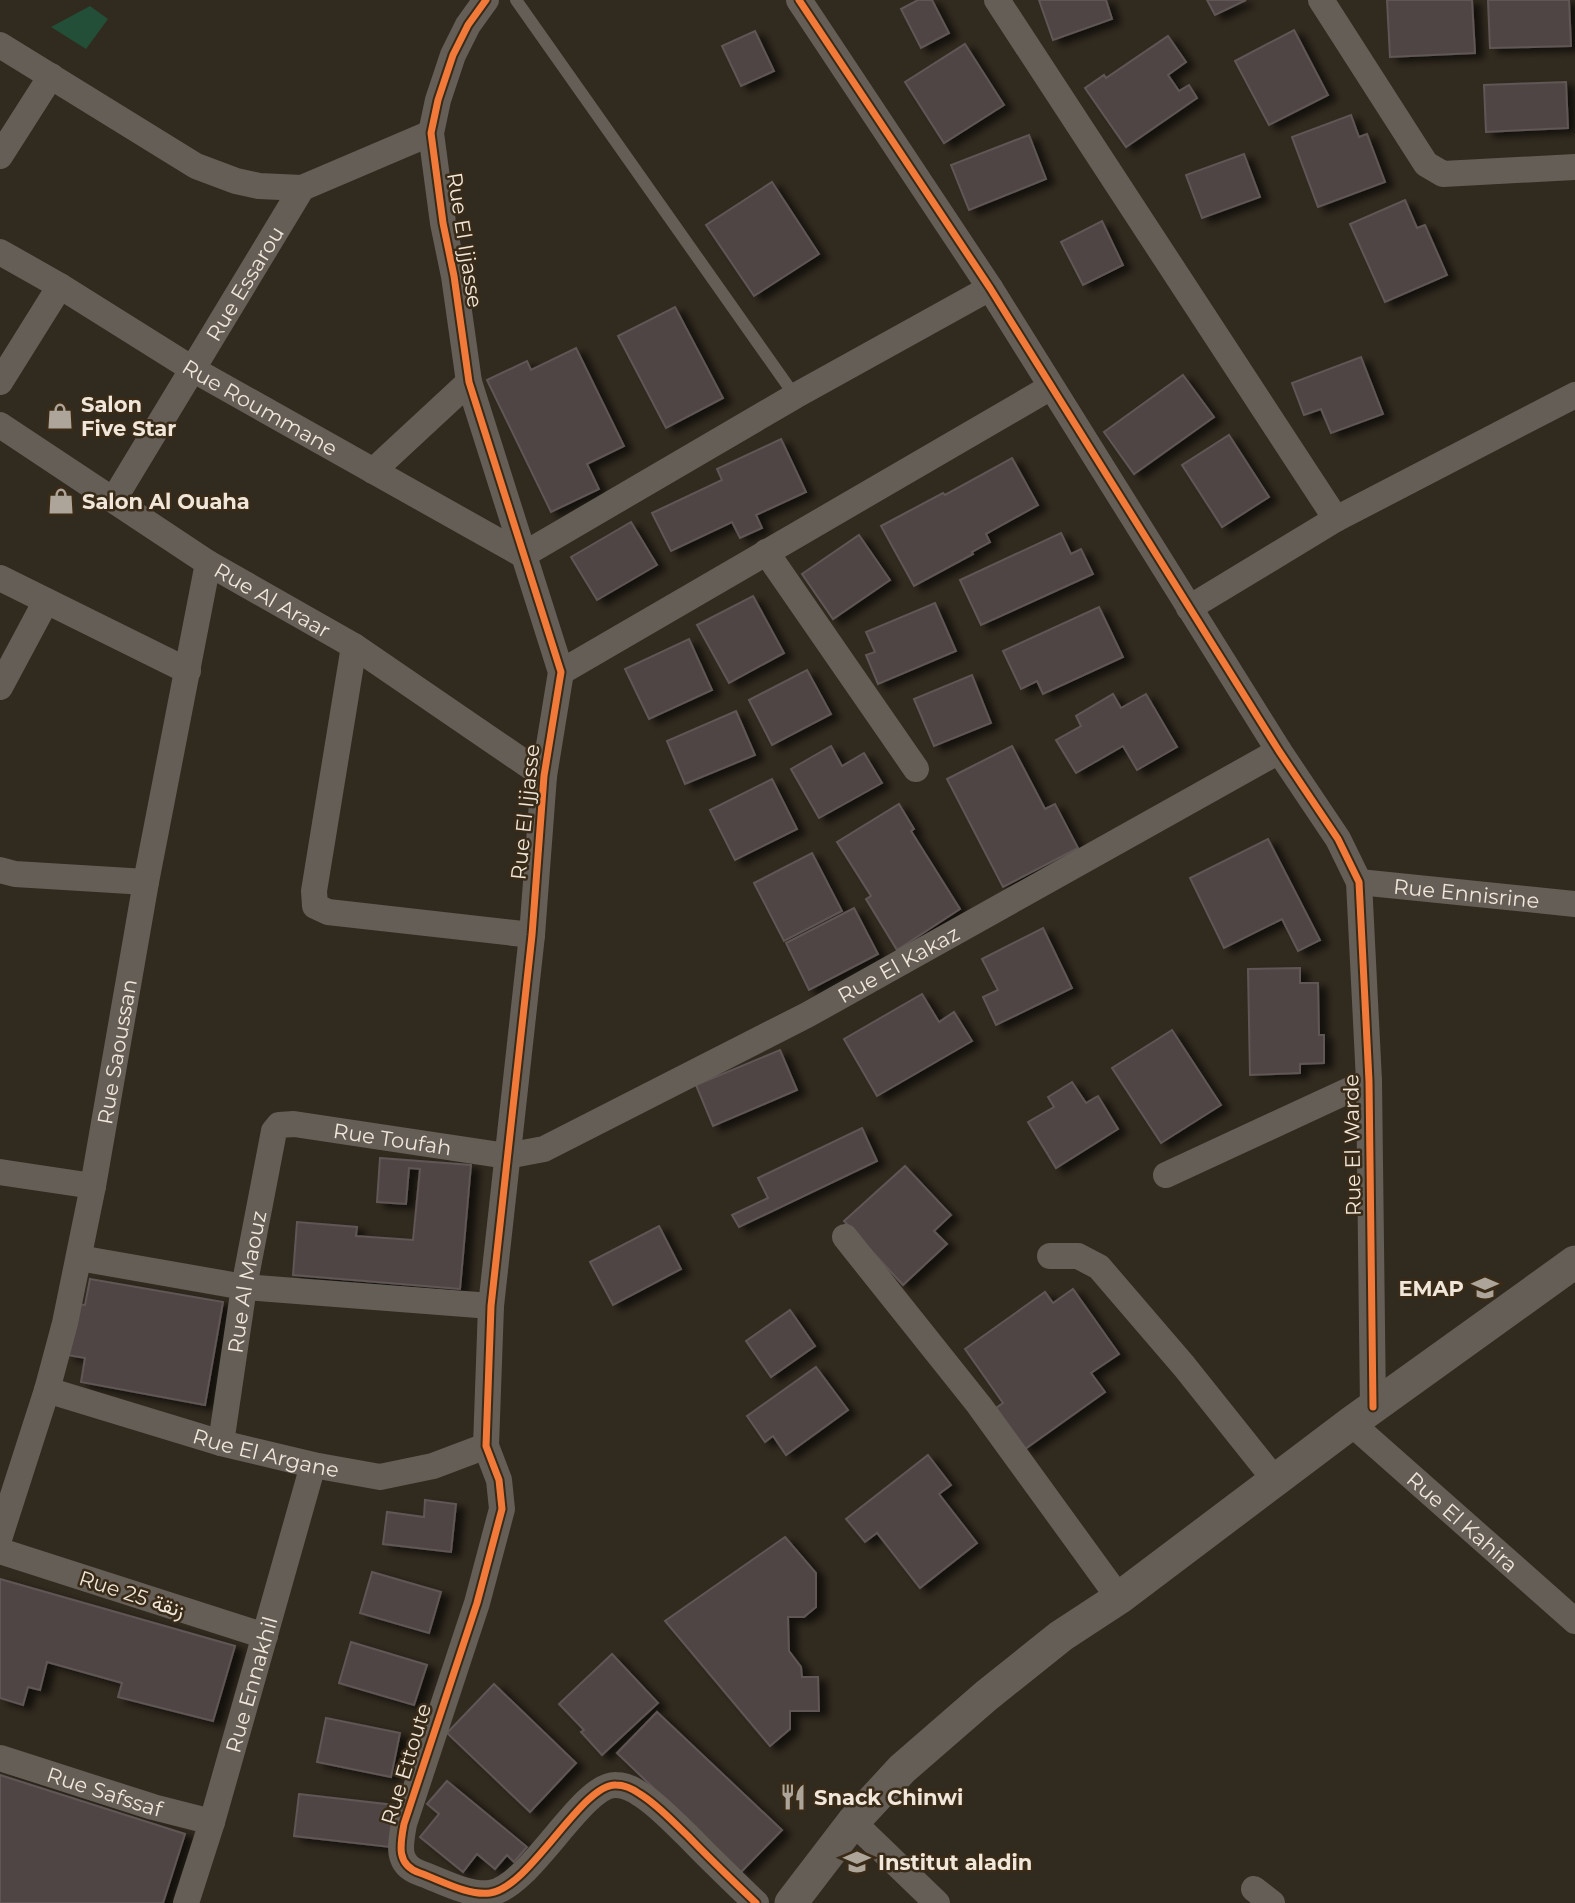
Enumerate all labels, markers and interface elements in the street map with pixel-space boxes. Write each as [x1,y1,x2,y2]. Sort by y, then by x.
street label: Rue El Ijjasse [442,171,488,309]
street label: Rue Essarou [200,221,289,345]
street label: Rue Roummane [178,354,342,461]
place label: Salon Five Star [81,392,176,441]
shop icon: Salon Five Star [45,401,75,431]
shop icon: Salon Al Ouaha [46,486,76,516]
place label: Salon Al Ouaha [82,489,250,514]
street label: Rue Al Araar [210,557,335,643]
street label: Rue El Ijjasse [505,743,545,881]
street label: Rue Ennisrine [1392,873,1541,913]
street label: Rue El Kakaz [833,920,963,1008]
street label: Rue Saoussan [91,977,141,1126]
street label: Rue El Warde [1338,1074,1366,1216]
street label: Rue Toufah [332,1118,453,1160]
street label: Rue Al Maouz [222,1209,271,1355]
school or university icon: EMAP [1470,1273,1500,1303]
place label: EMAP [1398,1276,1464,1301]
street label: Rue El Argane [190,1423,341,1482]
street label: Rue El Kahira [1402,1466,1523,1577]
street label: Rue 25 زنقة [76,1565,188,1624]
street label: Rue Ennakhil [220,1613,282,1755]
street label: Rue Ettoute [376,1700,436,1828]
street label: Rue Safssaf [44,1761,166,1822]
restaurant icon: Snack Chinwi [778,1782,808,1812]
place label: Snack Chinwi [814,1785,963,1810]
school or university icon: Institut aladin [842,1847,872,1877]
place label: Institut aladin [878,1850,1032,1875]

